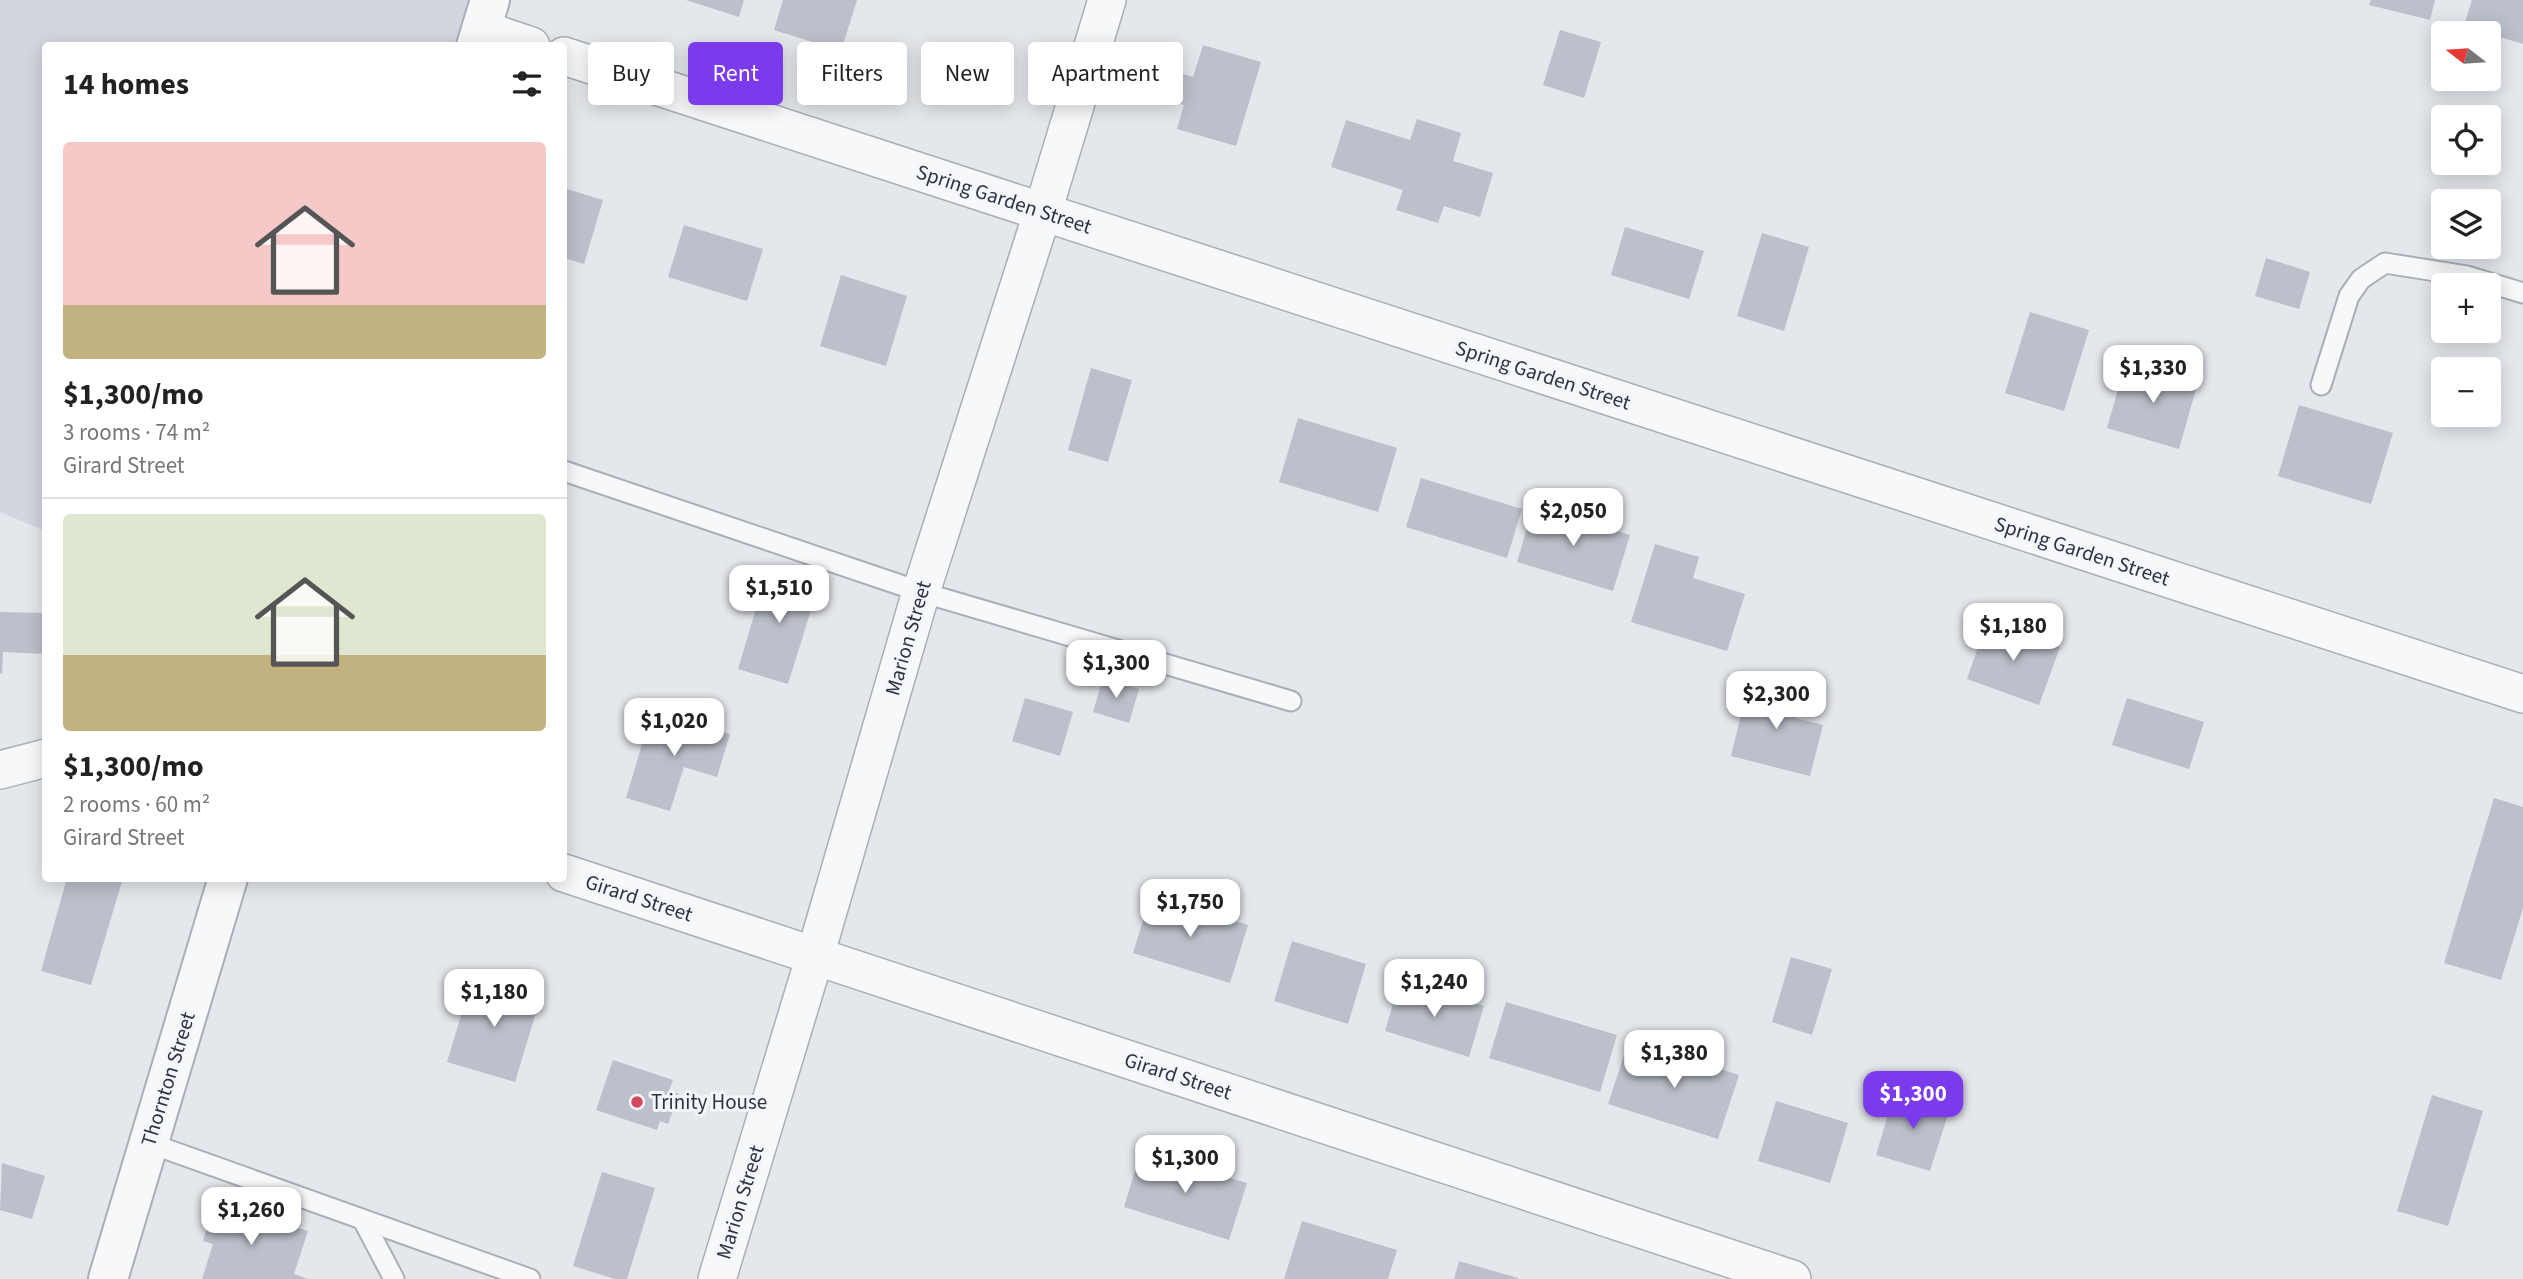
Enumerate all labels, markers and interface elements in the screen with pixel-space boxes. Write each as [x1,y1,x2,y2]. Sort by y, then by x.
north arrow [2431,21,2501,91]
map controls [2431,21,2501,427]
chip: Buy [588,42,674,105]
chip: Rent [688,42,783,105]
chip: Filters [797,42,907,105]
chip: New [921,42,1014,105]
chip: Apartment [1028,42,1183,105]
text: 14 homes [63,63,189,106]
icon: filters [508,65,546,103]
button: locate [2431,105,2501,175]
street label: Spring Garden Street [913,157,1095,241]
icon: home [242,187,368,313]
button: layers [2431,189,2501,259]
button: + [2431,273,2501,343]
street label: Spring Garden Street [1452,333,1634,417]
pin: $1,330 [2096,346,2210,405]
text: $1,330 [2119,351,2187,384]
button: − [2431,357,2501,427]
text: $1,300/mo [63,373,204,416]
text: 3 rooms · 74 m² [63,416,210,449]
text: Girard Street [63,449,185,482]
pin: $2,050 [1516,489,1630,548]
text: $2,050 [1539,494,1607,527]
street label: Spring Garden Street [1991,509,2173,593]
icon: home [242,559,368,685]
pin: $1,510 [722,566,836,625]
text: $1,510 [745,571,813,604]
street label: Marion Street [877,577,939,699]
pin: $1,180 [1956,604,2070,663]
text: $1,180 [1979,609,2047,642]
pin: $1,300 [1059,640,1173,700]
text: $1,300 [1082,646,1150,679]
pin: $2,300 [1719,672,1833,731]
text: $2,300 [1742,677,1810,710]
pin: $1,020 [617,698,731,758]
text: $1,020 [640,704,708,737]
text: $1,300/mo [63,745,204,788]
text: 2 rooms · 60 m² [63,788,210,821]
text: Girard Street [63,821,185,854]
street label: Girard Street [582,867,696,929]
pin: $1,750 [1133,880,1247,939]
text: $1,750 [1156,885,1224,918]
pin: $1,240 [1377,960,1491,1019]
text: $1,240 [1400,965,1468,998]
pin: $1,180 [437,970,551,1029]
text: $1,180 [460,975,528,1008]
street label: Thornton Street [133,1008,203,1150]
pin: $1,380 [1617,1030,1731,1090]
text: $1,380 [1640,1036,1708,1069]
street label: Girard Street [1121,1045,1235,1107]
pin: $1,300 [1856,1072,1970,1131]
text: $1,300 [1879,1077,1947,1110]
place label: Trinity House [651,1087,767,1117]
marker: Trinity House [629,1094,645,1110]
pin: $1,300 [1128,1136,1242,1195]
street label: Marion Street [708,1141,772,1263]
text: $1,300 [1151,1141,1219,1174]
pin: $1,260 [194,1188,308,1247]
text: $1,260 [217,1193,285,1226]

